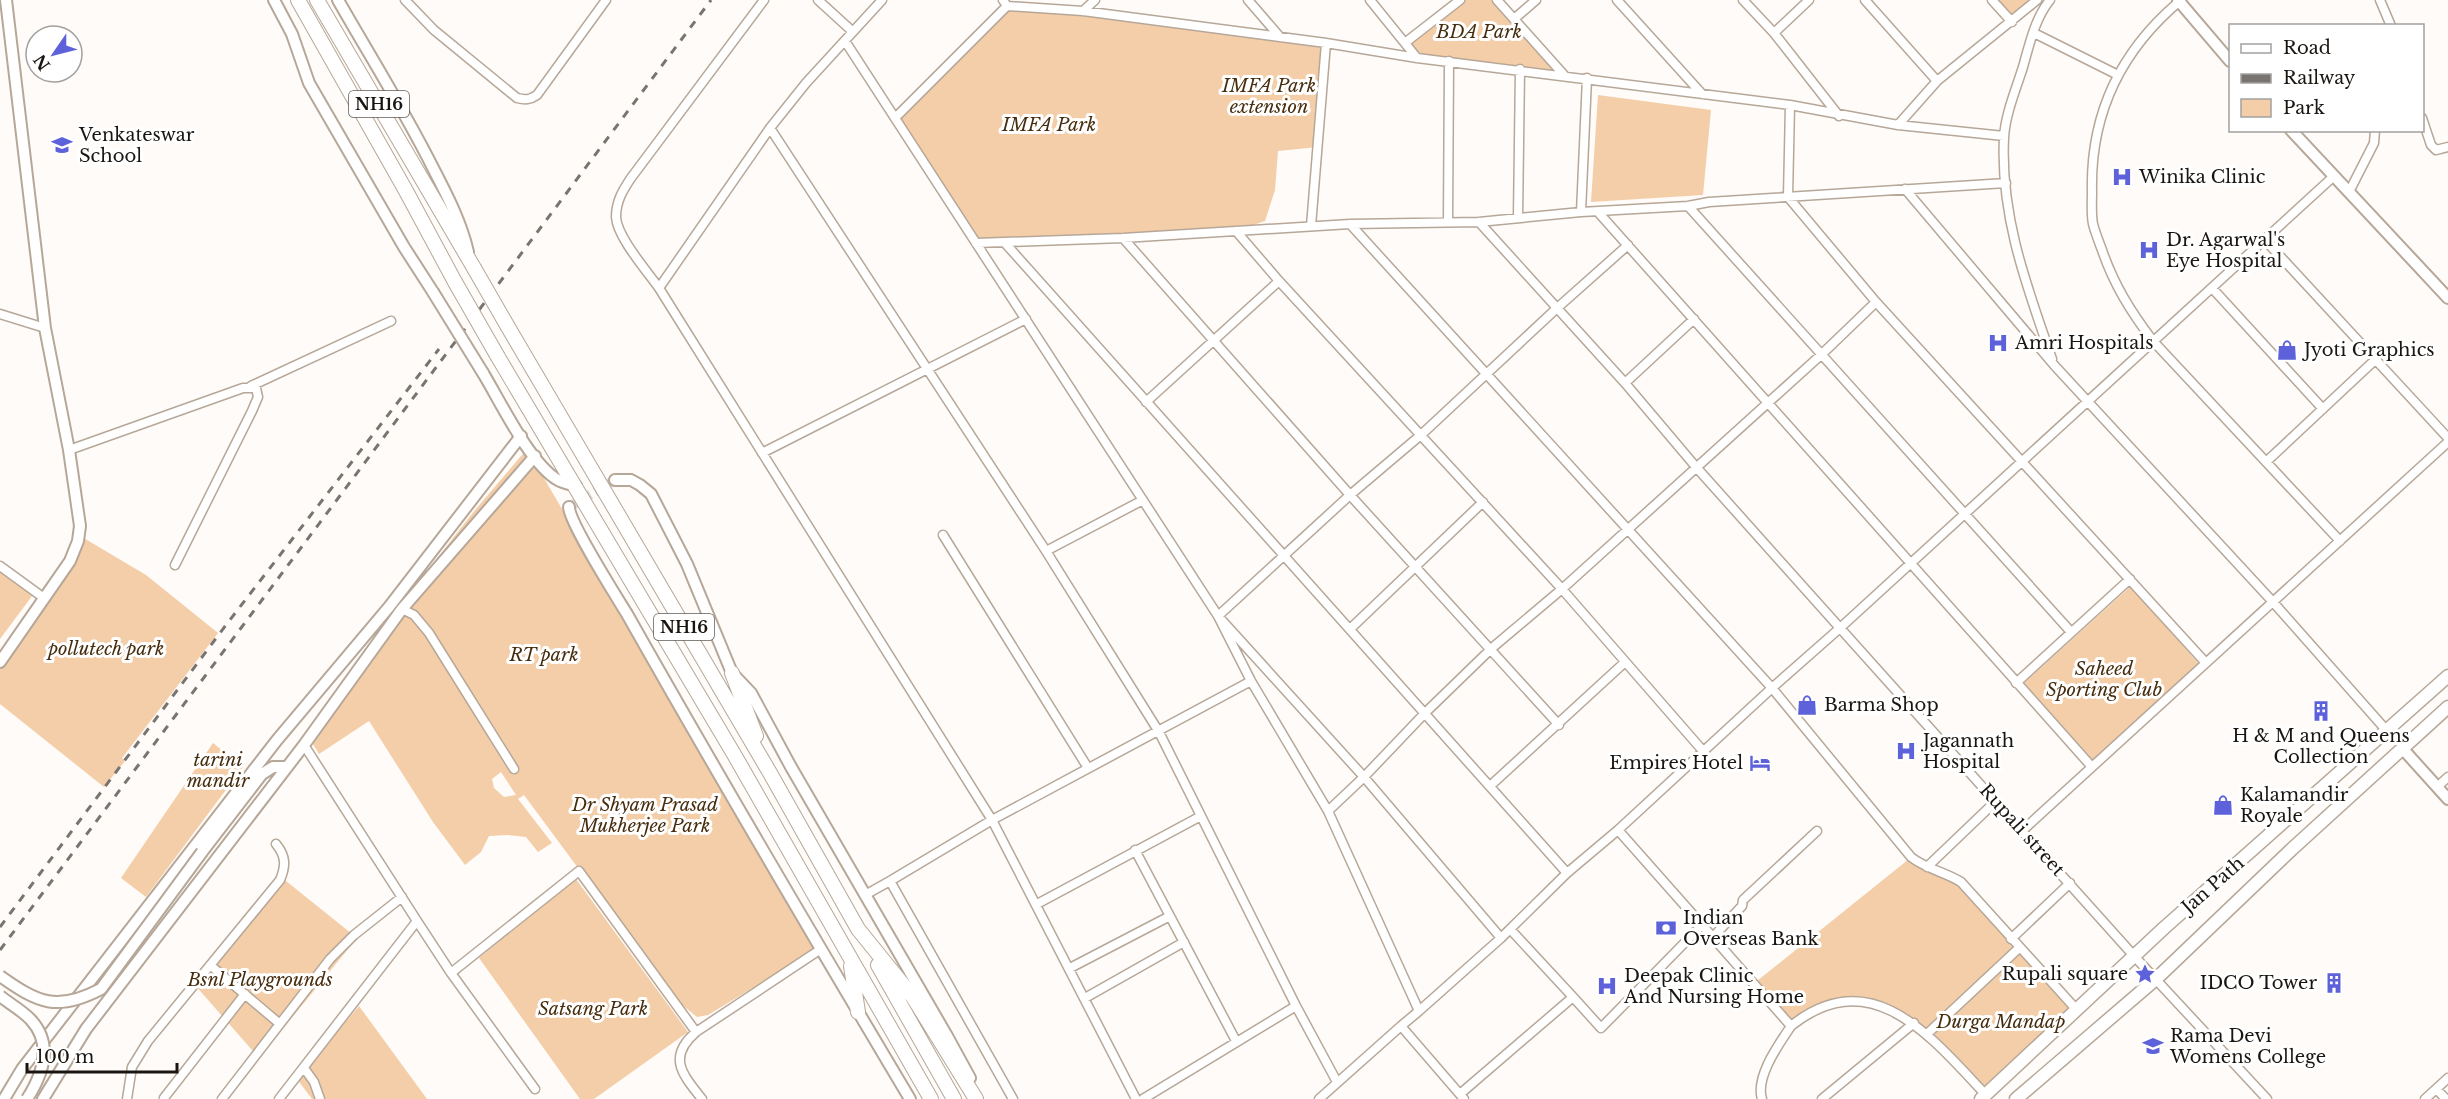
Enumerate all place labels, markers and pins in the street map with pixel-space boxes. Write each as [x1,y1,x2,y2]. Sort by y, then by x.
place label: Venkateswar School [78,124,195,167]
school or university icon: Venkateswar School [50,133,74,157]
hospital icon: Winika Clinic [2110,165,2134,189]
place label: Winika Clinic [2138,166,2266,188]
place label: Dr. Agarwal's Eye Hospital [2166,229,2285,272]
hospital icon: Dr. Agarwal's Eye Hospital [2137,238,2161,262]
hospital icon: Amri Hospitals [1986,331,2010,355]
place label: Amri Hospitals [2014,332,2153,354]
shop icon: Jyoti Graphics [2275,338,2299,362]
place label: Jyoti Graphics [2302,339,2434,361]
shop icon: Barma Shop [1795,693,1819,717]
place label: Barma Shop [1824,694,1939,716]
building icon: H & M and Queens Collection [2309,699,2333,723]
place label: H & M and Queens Collection [2232,725,2410,768]
place label: Jagannath Hospital [1921,730,2014,773]
hospital icon: Jagannath Hospital [1894,739,1918,763]
hotel icon: Empires Hotel [1748,751,1772,775]
place label: Empires Hotel [1609,752,1743,774]
place label: Kalamandir Royale [2240,784,2349,827]
shop icon: Kalamandir Royale [2211,793,2235,817]
place label: Indian Overseas Bank [1683,907,1819,950]
bank icon: Indian Overseas Bank [1654,916,1678,940]
place icon: Rupali square [2133,962,2157,986]
place label: Rupali square [2002,963,2128,985]
place label: Deepak Clinic And Nursing Home [1623,965,1804,1008]
building icon: IDCO Tower [2322,971,2346,995]
place label: IDCO Tower [2200,972,2317,994]
hospital icon: Deepak Clinic And Nursing Home [1595,974,1619,998]
place label: Rama Devi Womens College [2169,1025,2326,1068]
school or university icon: Rama Devi Womens College [2141,1034,2165,1058]

